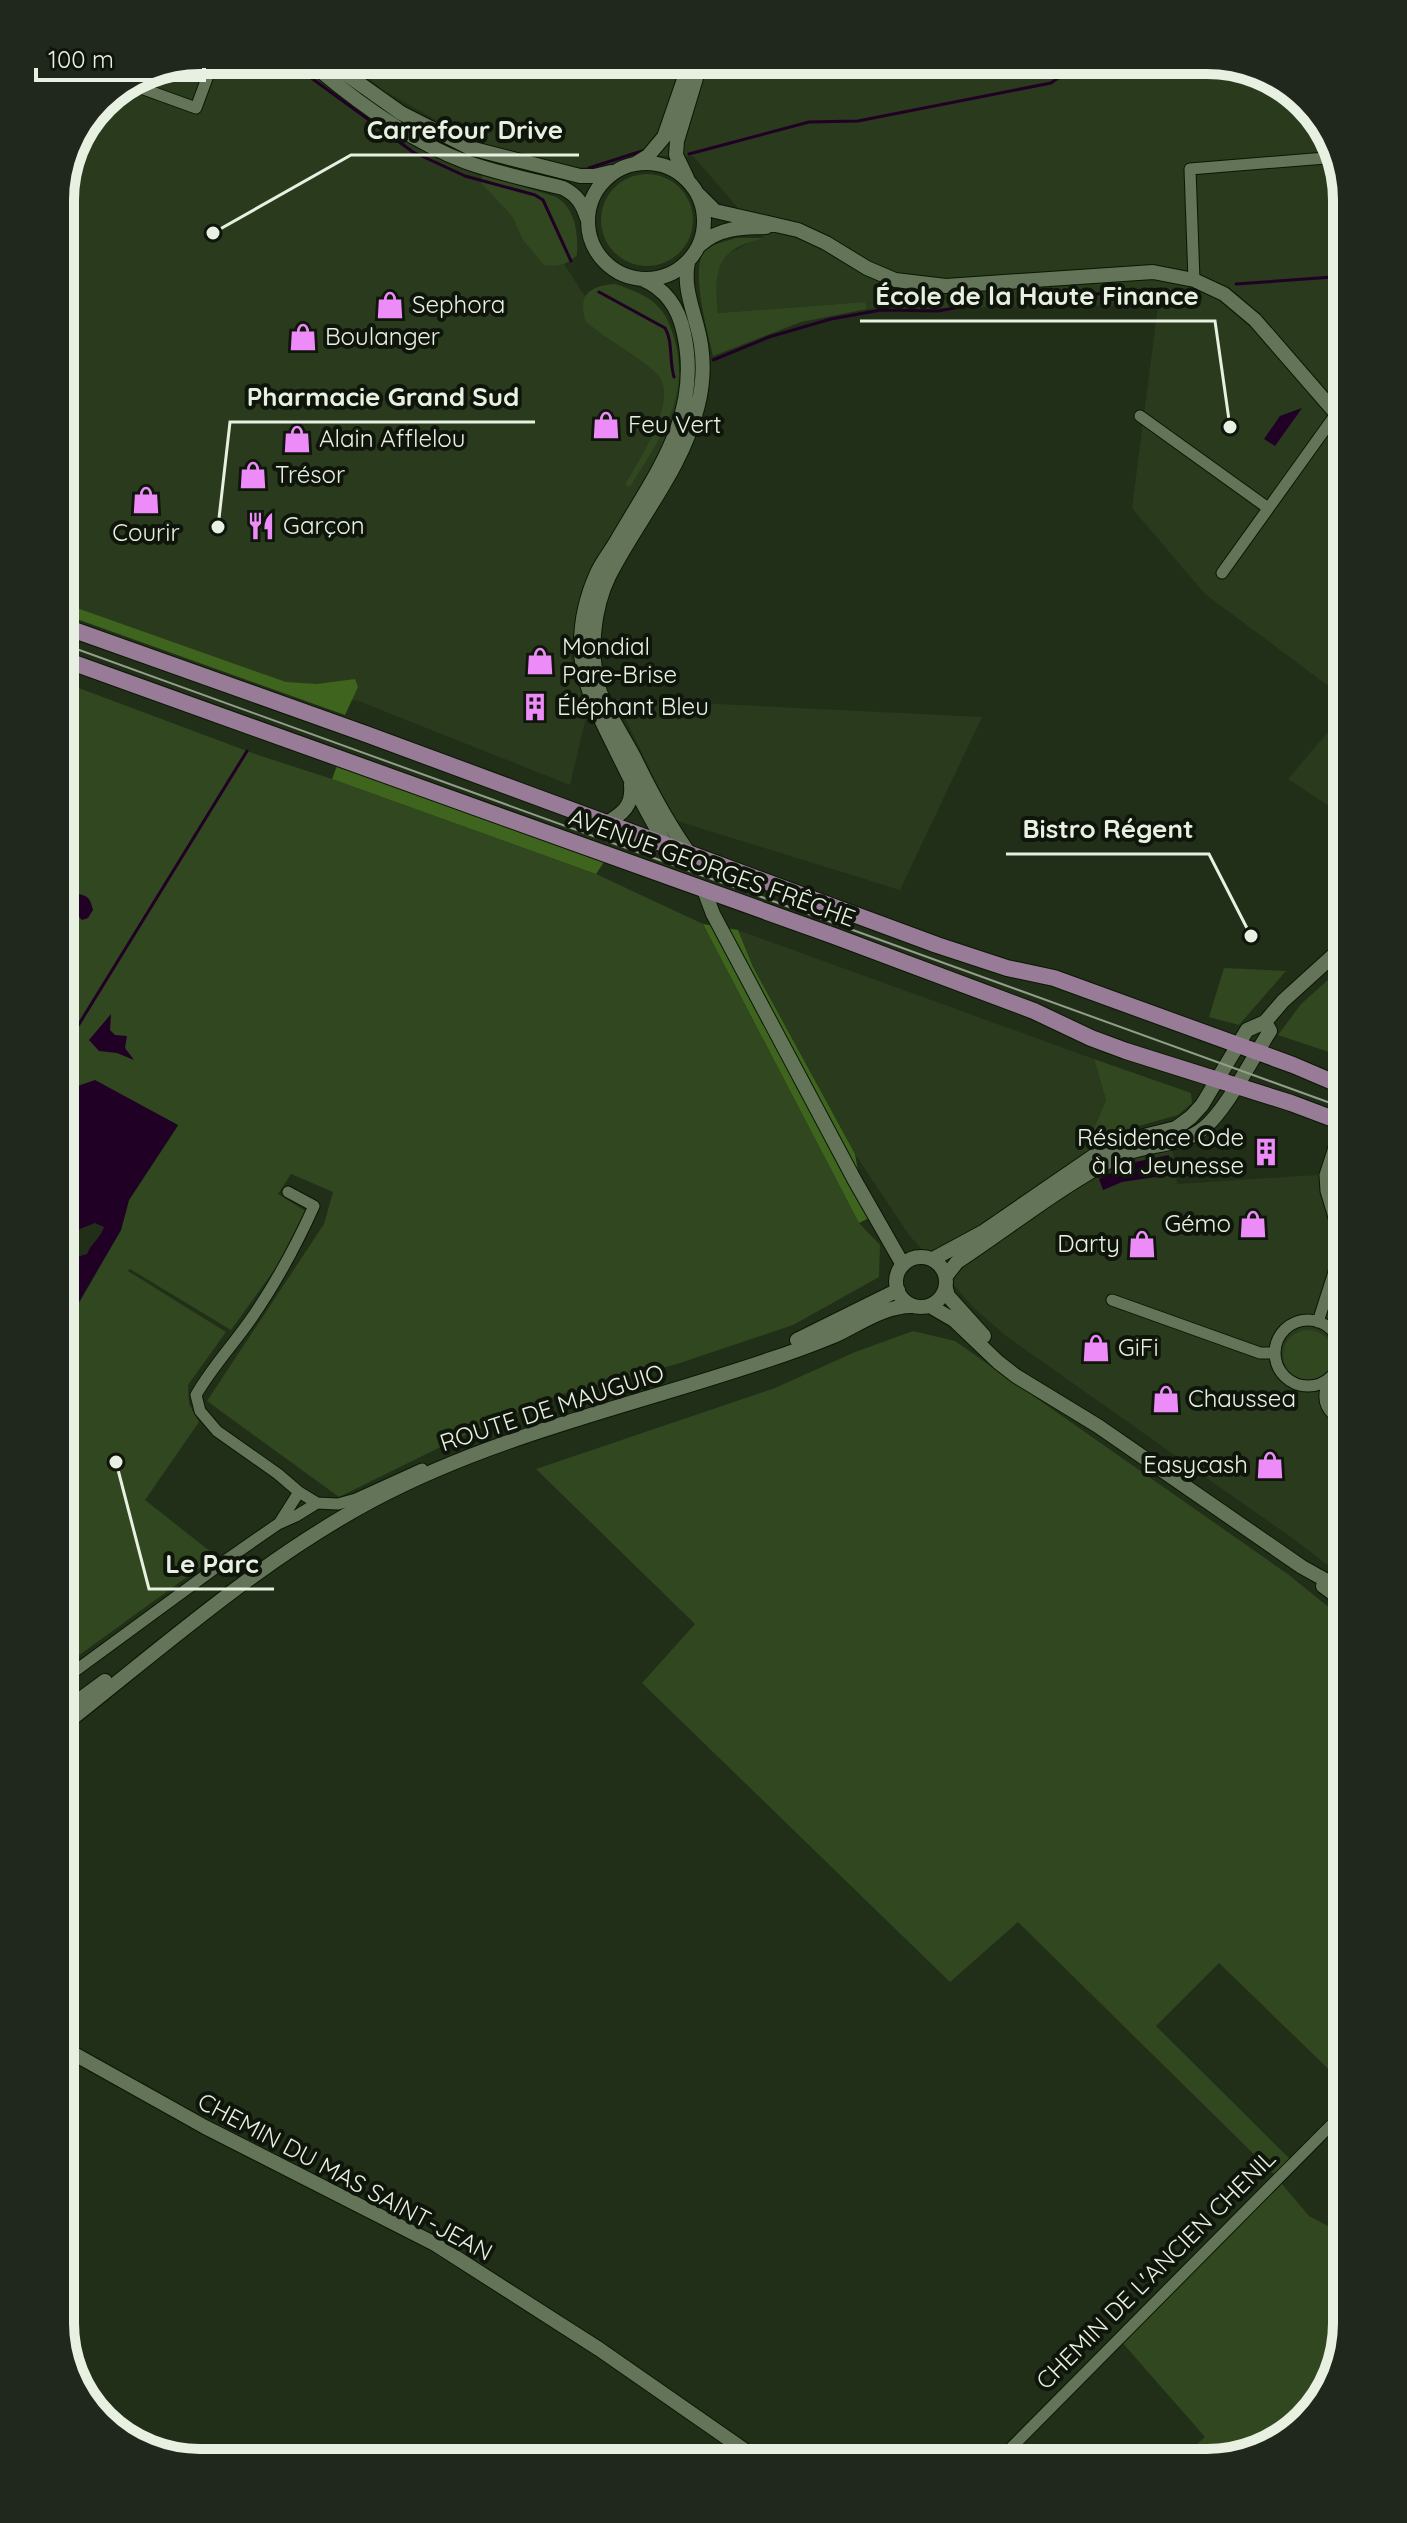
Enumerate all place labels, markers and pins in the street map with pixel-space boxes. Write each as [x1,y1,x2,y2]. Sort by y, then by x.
callout: Carrefour Drive [351,105,579,155]
callout: École de la Haute Finance [860,271,1215,321]
place label: Sephora [412,289,505,319]
shop icon: Sephora [375,290,405,320]
place label: Boulanger [325,321,440,351]
shop icon: Boulanger [288,322,318,352]
callout: Pharmacie Grand Sud [230,372,535,422]
place label: Feu Vert [628,409,721,439]
shop icon: Feu Vert [591,410,621,440]
place label: Alain Afflelou [319,423,465,453]
shop icon: Alain Afflelou [282,424,312,454]
place label: Trésor [275,459,345,489]
shop icon: Trésor [238,460,268,490]
shop icon: Courir [131,485,161,515]
place label: Garçon [283,510,365,540]
restaurant icon: Garçon [246,511,276,541]
place label: Courir [112,517,180,547]
place label: Mondial Pare-Brise [562,631,677,689]
shop icon: Mondial Pare-Brise [525,646,555,676]
place label: Éléphant Bleu [557,691,709,721]
building icon: Éléphant Bleu [520,692,550,722]
callout: Bistro Régent [1006,804,1209,854]
place label: Résidence Ode à la Jeunesse [1077,1122,1244,1180]
building icon: Résidence Ode à la Jeunesse [1251,1137,1281,1167]
place label: Gémo [1164,1208,1231,1238]
shop icon: Gémo [1238,1209,1268,1239]
place label: Darty [1057,1228,1120,1258]
shop icon: Darty [1127,1229,1157,1259]
place label: GiFi [1118,1332,1159,1362]
shop icon: GiFi [1081,1333,1111,1363]
place label: Chaussea [1188,1383,1296,1413]
shop icon: Chaussea [1151,1384,1181,1414]
place label: Easycash [1143,1449,1248,1479]
shop icon: Easycash [1255,1450,1285,1480]
callout: Le Parc [149,1539,274,1589]

